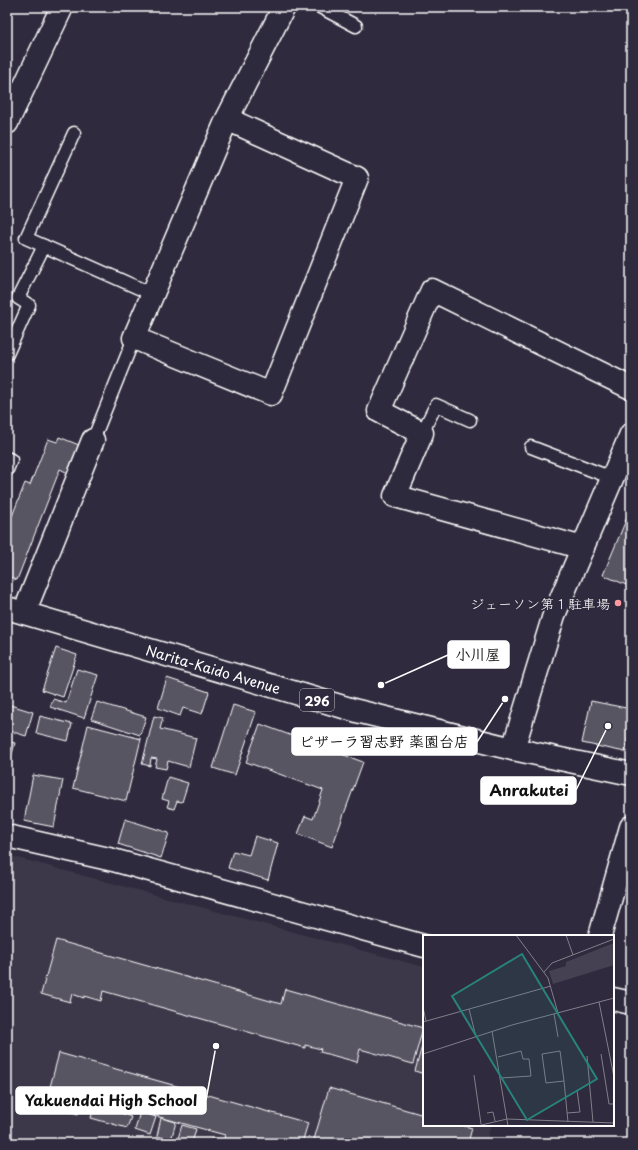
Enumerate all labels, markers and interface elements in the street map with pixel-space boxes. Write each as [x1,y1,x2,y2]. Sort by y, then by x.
place label: ジェーソン第１駐車場 [470,593,610,614]
marker: ジェーソン第１駐車場 [613,598,623,608]
street label: Narita-Kaido Avenue [143,639,283,699]
callout: 小川屋 [448,641,509,668]
text: 小川屋 [455,642,501,665]
road number: 296 [300,689,334,711]
callout: ピザーラ習志野 薬園台店 [292,728,477,755]
text: ピザーラ習志野 薬園台店 [299,729,469,752]
callout: Anrakutei [481,777,576,804]
text: Anrakutei [489,778,569,801]
inset map [423,935,614,1126]
callout: Yakuendai High School [16,1087,206,1114]
text: Yakuendai High School [25,1088,197,1111]

